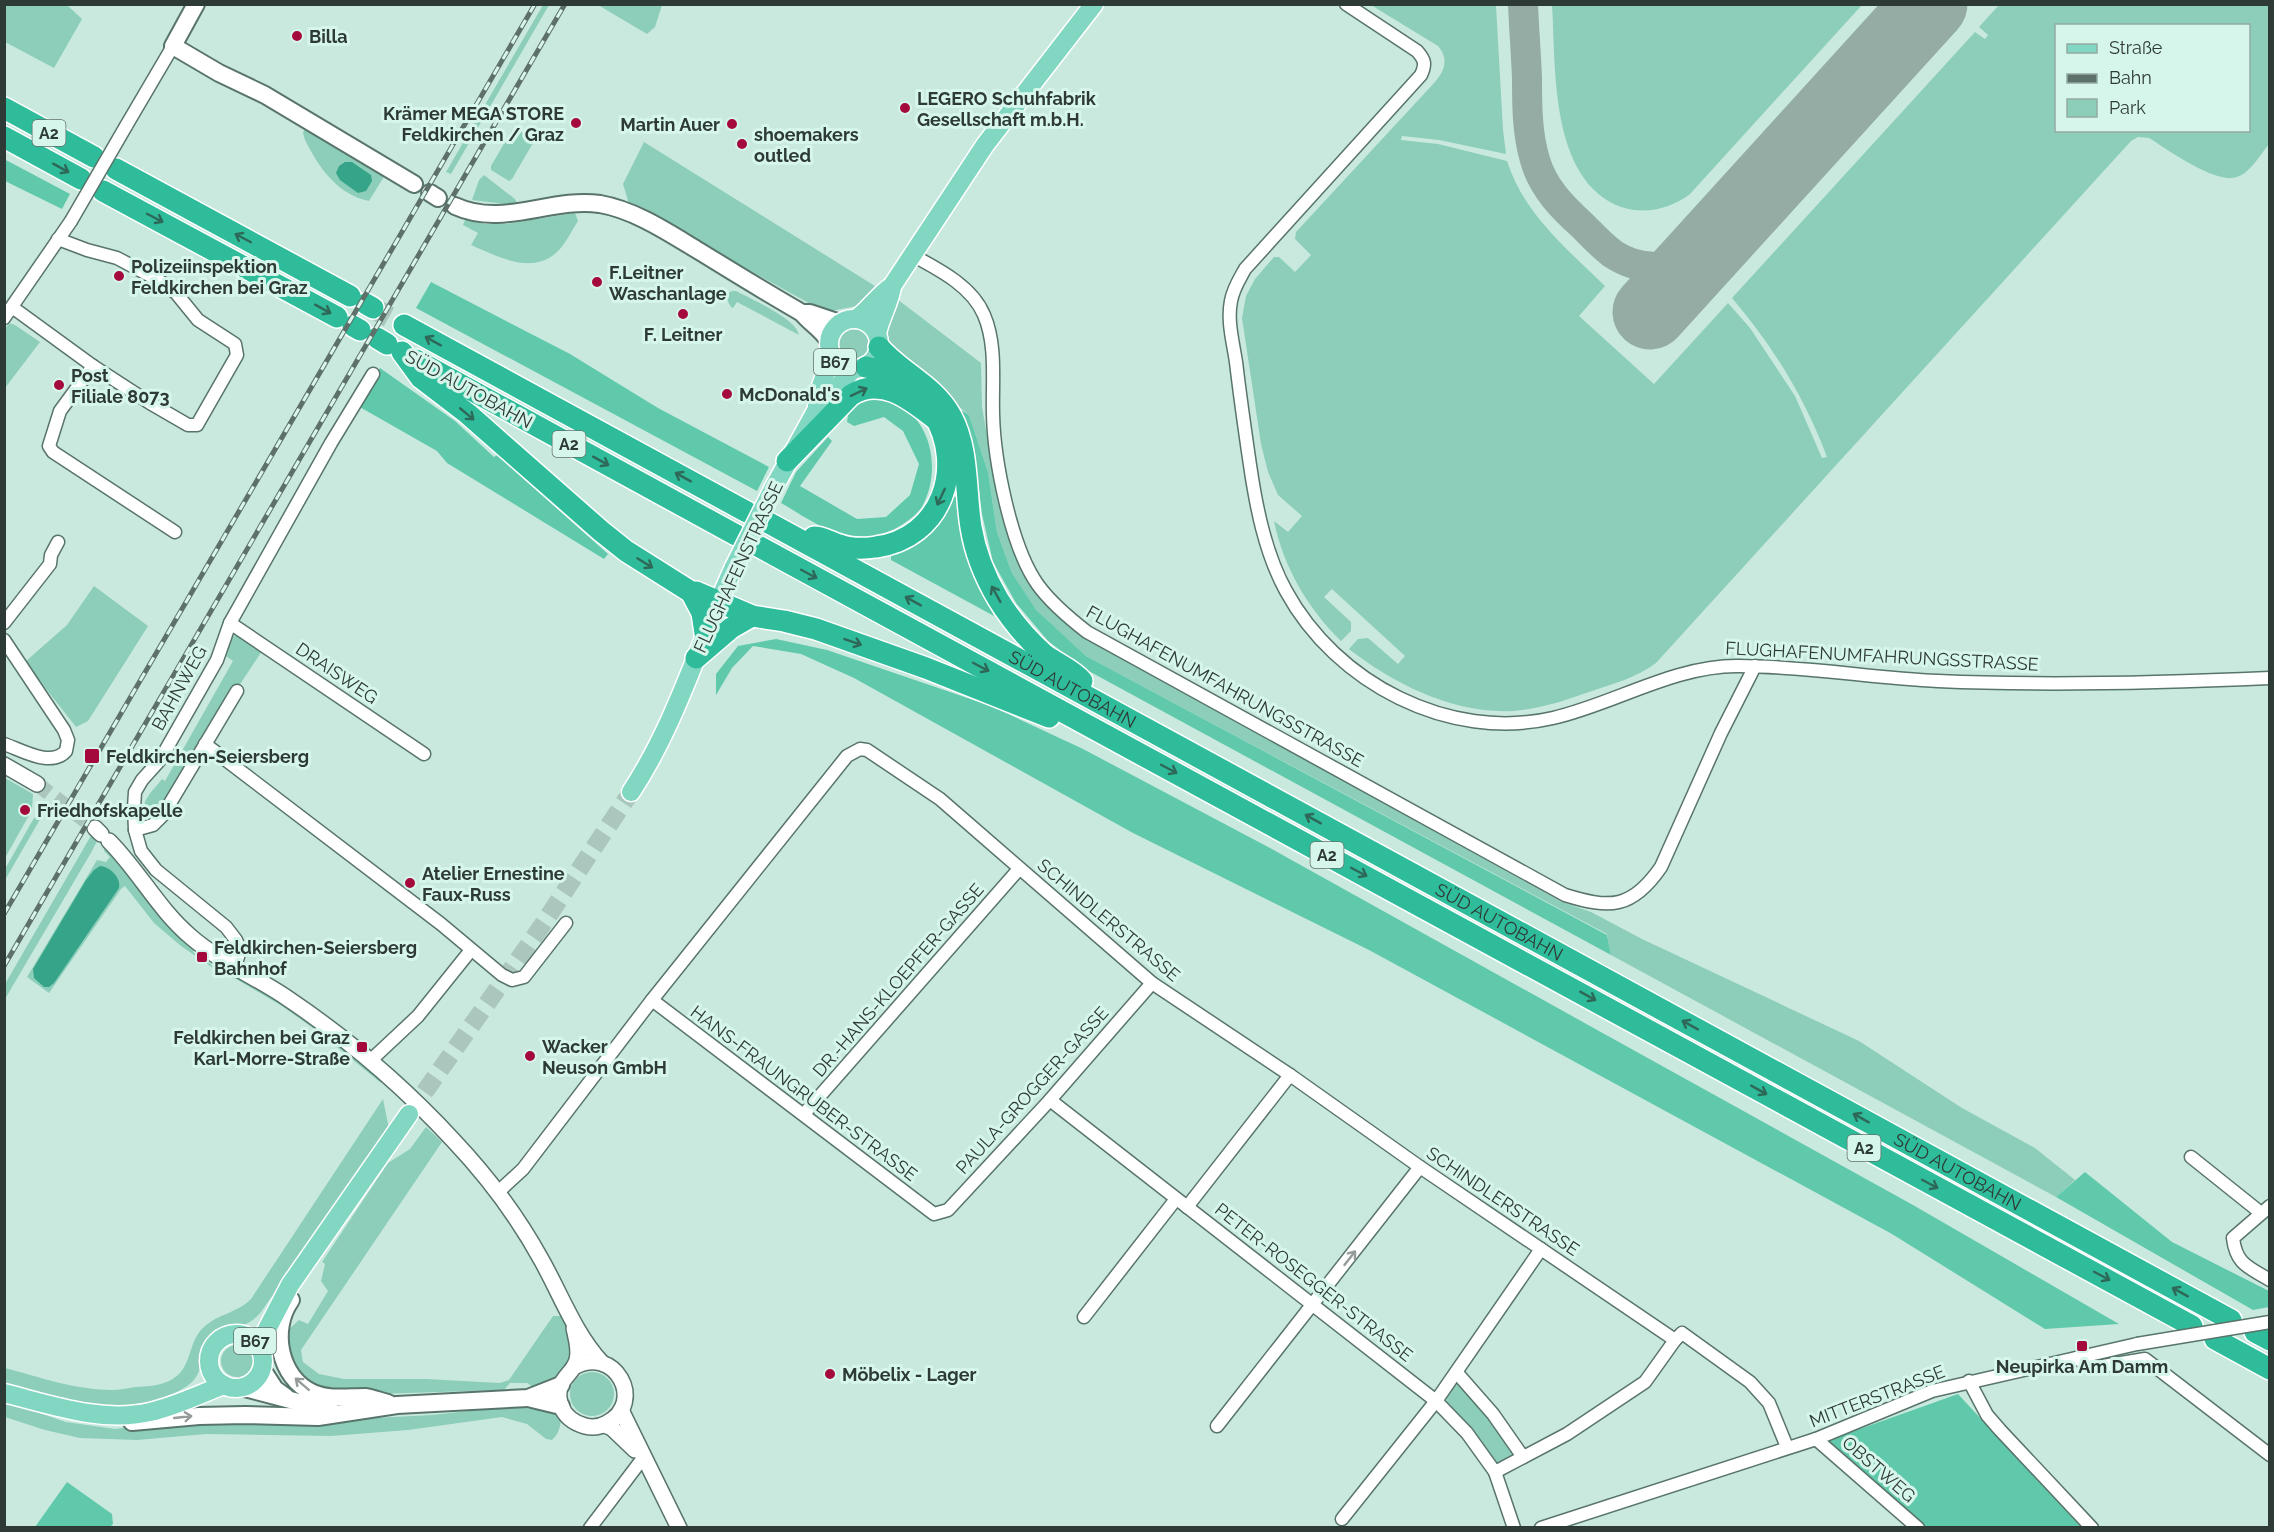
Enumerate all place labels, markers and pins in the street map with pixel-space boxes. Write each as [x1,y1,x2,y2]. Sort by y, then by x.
place label: Billa [309,26,348,47]
marker: Billa [290,29,304,43]
place label: LEGERO Schuhfabrik Gesellschaft m.b.H. [917,88,1097,130]
marker: LEGERO Schuhfabrik Gesellschaft m.b.H. [898,101,912,115]
place label: Krämer MEGA STORE Feldkirchen / Graz [383,103,564,145]
place label: Martin Auer [620,114,720,135]
marker: Krämer MEGA STORE Feldkirchen / Graz [569,116,583,130]
marker: Martin Auer [725,117,739,131]
place label: shoemakers outled [754,124,859,166]
marker: shoemakers outled [735,137,749,151]
place label: Polizeiinspektion Feldkirchen bei Graz [131,256,308,298]
place label: F.Leitner Waschanlage [609,262,727,304]
marker: Polizeiinspektion Feldkirchen bei Graz [112,269,126,283]
marker: F.Leitner Waschanlage [590,275,604,289]
marker: F. Leitner [676,307,690,321]
place label: F. Leitner [644,324,722,345]
place label: Post Filiale 8073 [71,365,169,407]
marker: Post Filiale 8073 [52,378,66,392]
place label: McDonald's [739,384,840,405]
marker: McDonald's [720,387,734,401]
place label: Feldkirchen-Seiersberg [106,746,309,767]
marker: Feldkirchen-Seiersberg [83,747,101,765]
place label: Friedhofskapelle [37,800,183,821]
marker: Friedhofskapelle [18,803,32,817]
place label: Atelier Ernestine Faux-Russ [422,863,565,905]
marker: Atelier Ernestine Faux-Russ [403,876,417,890]
place label: Feldkirchen-Seiersberg Bahnhof [214,937,417,979]
marker: Feldkirchen-Seiersberg Bahnhof [195,950,209,964]
place label: Feldkirchen bei Graz Karl-Morre-Straße [173,1027,350,1069]
place label: Wacker Neuson GmbH [542,1036,667,1078]
marker: Feldkirchen bei Graz Karl-Morre-Straße [355,1040,369,1054]
marker: Wacker Neuson GmbH [523,1049,537,1063]
marker: Neupirka Am Damm [2075,1339,2089,1353]
place label: Neupirka Am Damm [1996,1356,2168,1377]
place label: Möbelix - Lager [842,1364,977,1385]
marker: Möbelix - Lager [823,1367,837,1381]

